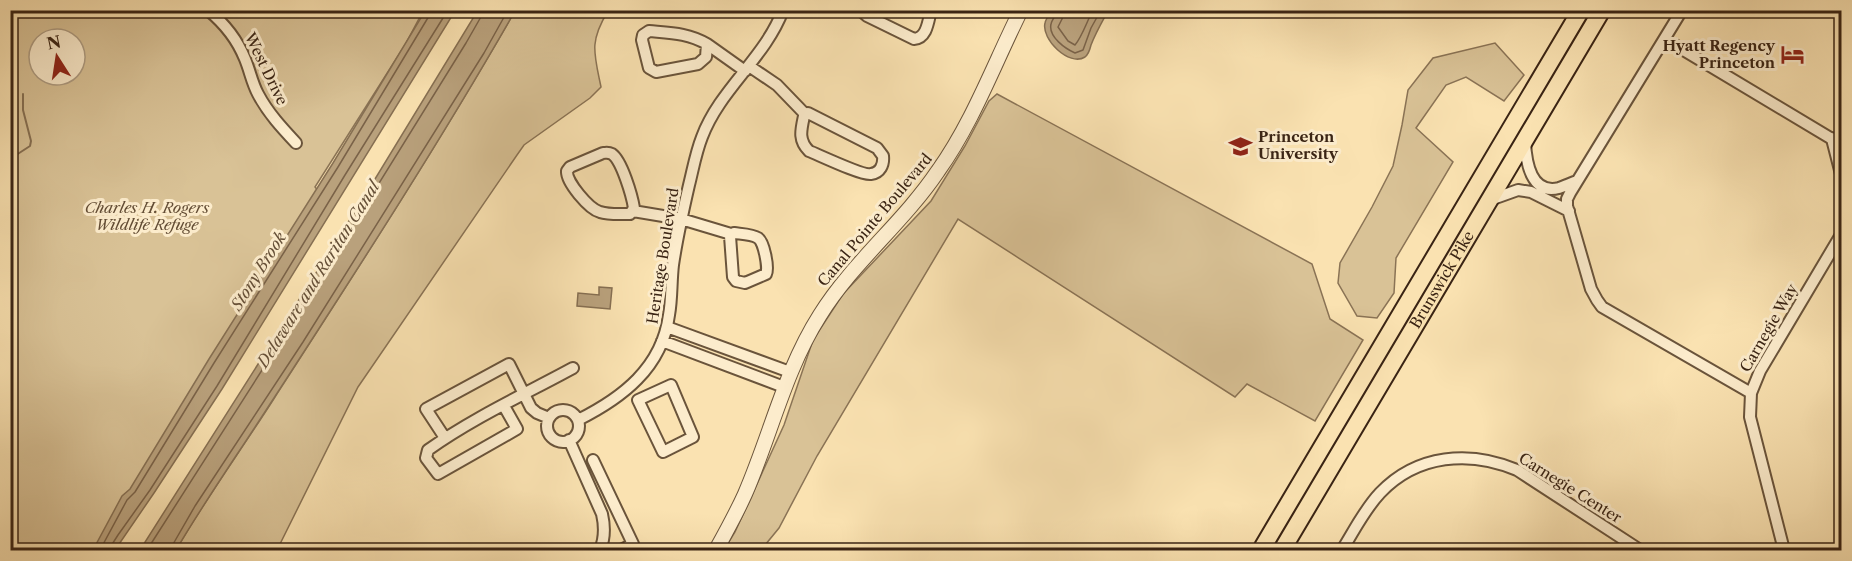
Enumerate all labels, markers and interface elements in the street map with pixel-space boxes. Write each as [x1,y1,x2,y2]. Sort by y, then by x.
north arrow [27,27,87,87]
street label: West Drive [240,29,292,108]
text: N [45,31,63,54]
place label: Hyatt Regency Princeton [1663,36,1776,72]
hotel icon: Hyatt Regency Princeton [1780,42,1806,68]
place label: Princeton University [1258,127,1339,163]
school or university icon: Princeton University [1227,133,1253,159]
street label: Canal Pointe Boulevard [813,149,936,290]
water label: Delaware and Raritan Canal [251,176,385,373]
street label: Heritage Boulevard [642,186,683,325]
park label: Charles H. Rogers Wildlife Refuge [85,198,210,234]
street label: Brunswick Pike [1405,227,1478,332]
water label: Stony Brook [226,228,290,315]
street label: Carnegie Way [1736,280,1802,375]
street label: Carnegie Center [1515,448,1626,527]

